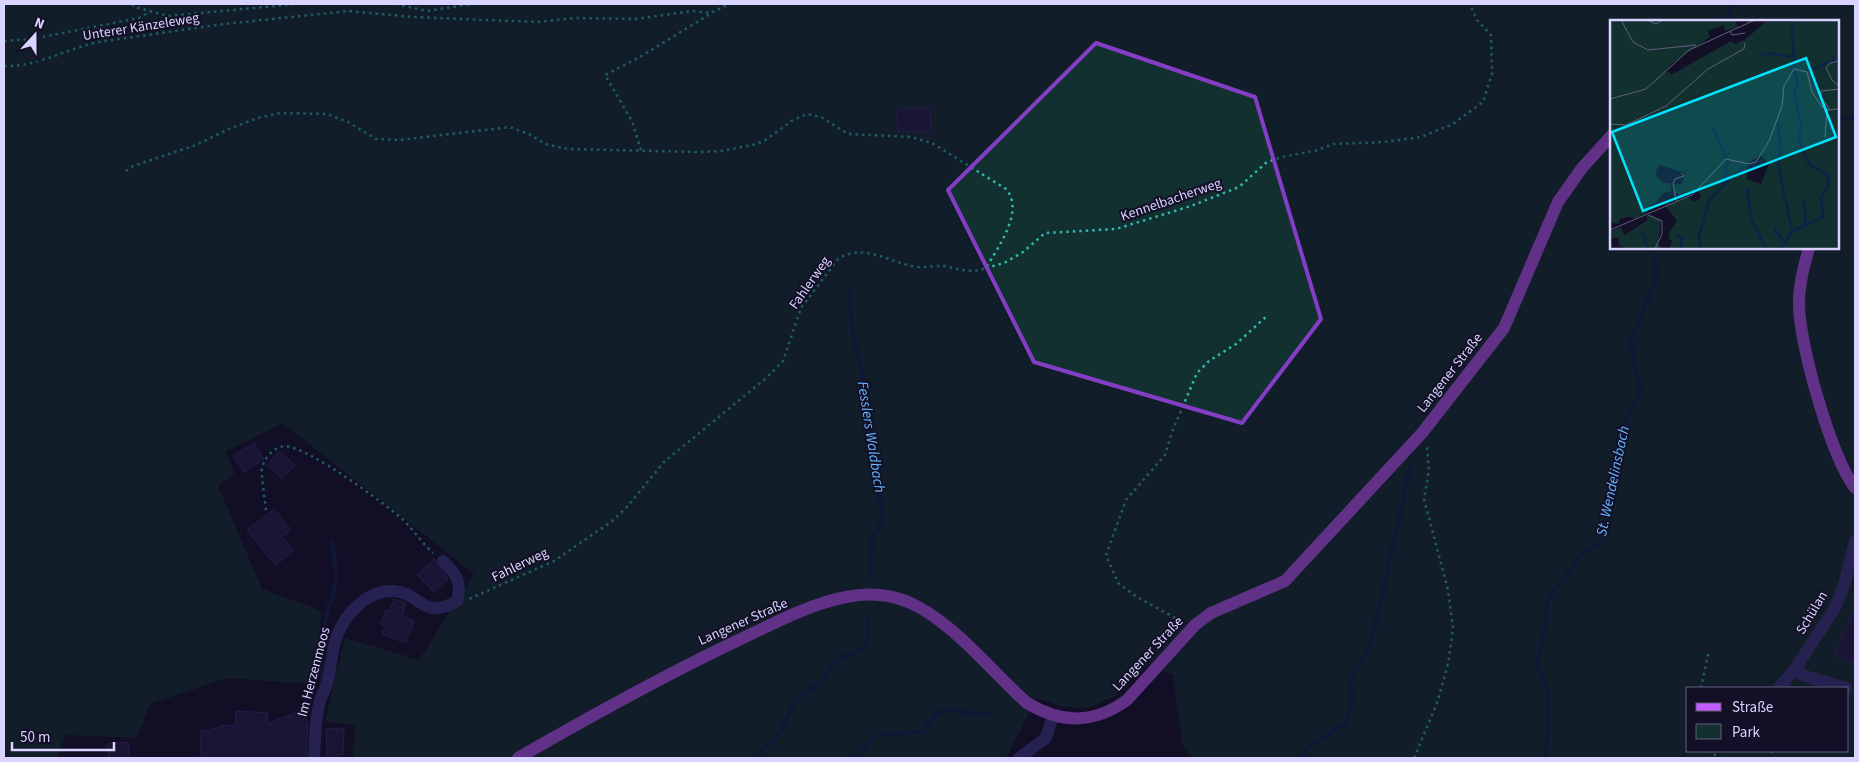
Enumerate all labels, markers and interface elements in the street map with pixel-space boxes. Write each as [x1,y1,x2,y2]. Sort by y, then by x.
street label: Unterer Känzeleweg [81,8,201,46]
north arrow [10,10,60,60]
text: N [31,13,47,35]
inset map [1610,20,1839,249]
street label: Kennelbacherweg [1118,173,1224,227]
street label: Fahlerweg [784,252,836,314]
street label: Langener Straße [1413,329,1487,417]
water label: Fesslers Waldbach [852,380,890,494]
water label: St. Wendelinsbach [1591,424,1635,538]
street label: Fahlerweg [488,543,552,587]
street label: Schülan [1791,588,1833,638]
street label: Langener Straße [695,593,791,651]
street label: Langener Straße [1108,612,1188,696]
street label: Im Herzenmoos [292,625,336,719]
legend [1686,687,1849,752]
text: Straße [1732,697,1773,718]
scale bar [12,720,115,752]
text: Park [1732,722,1761,743]
text: 50 m [20,727,50,748]

